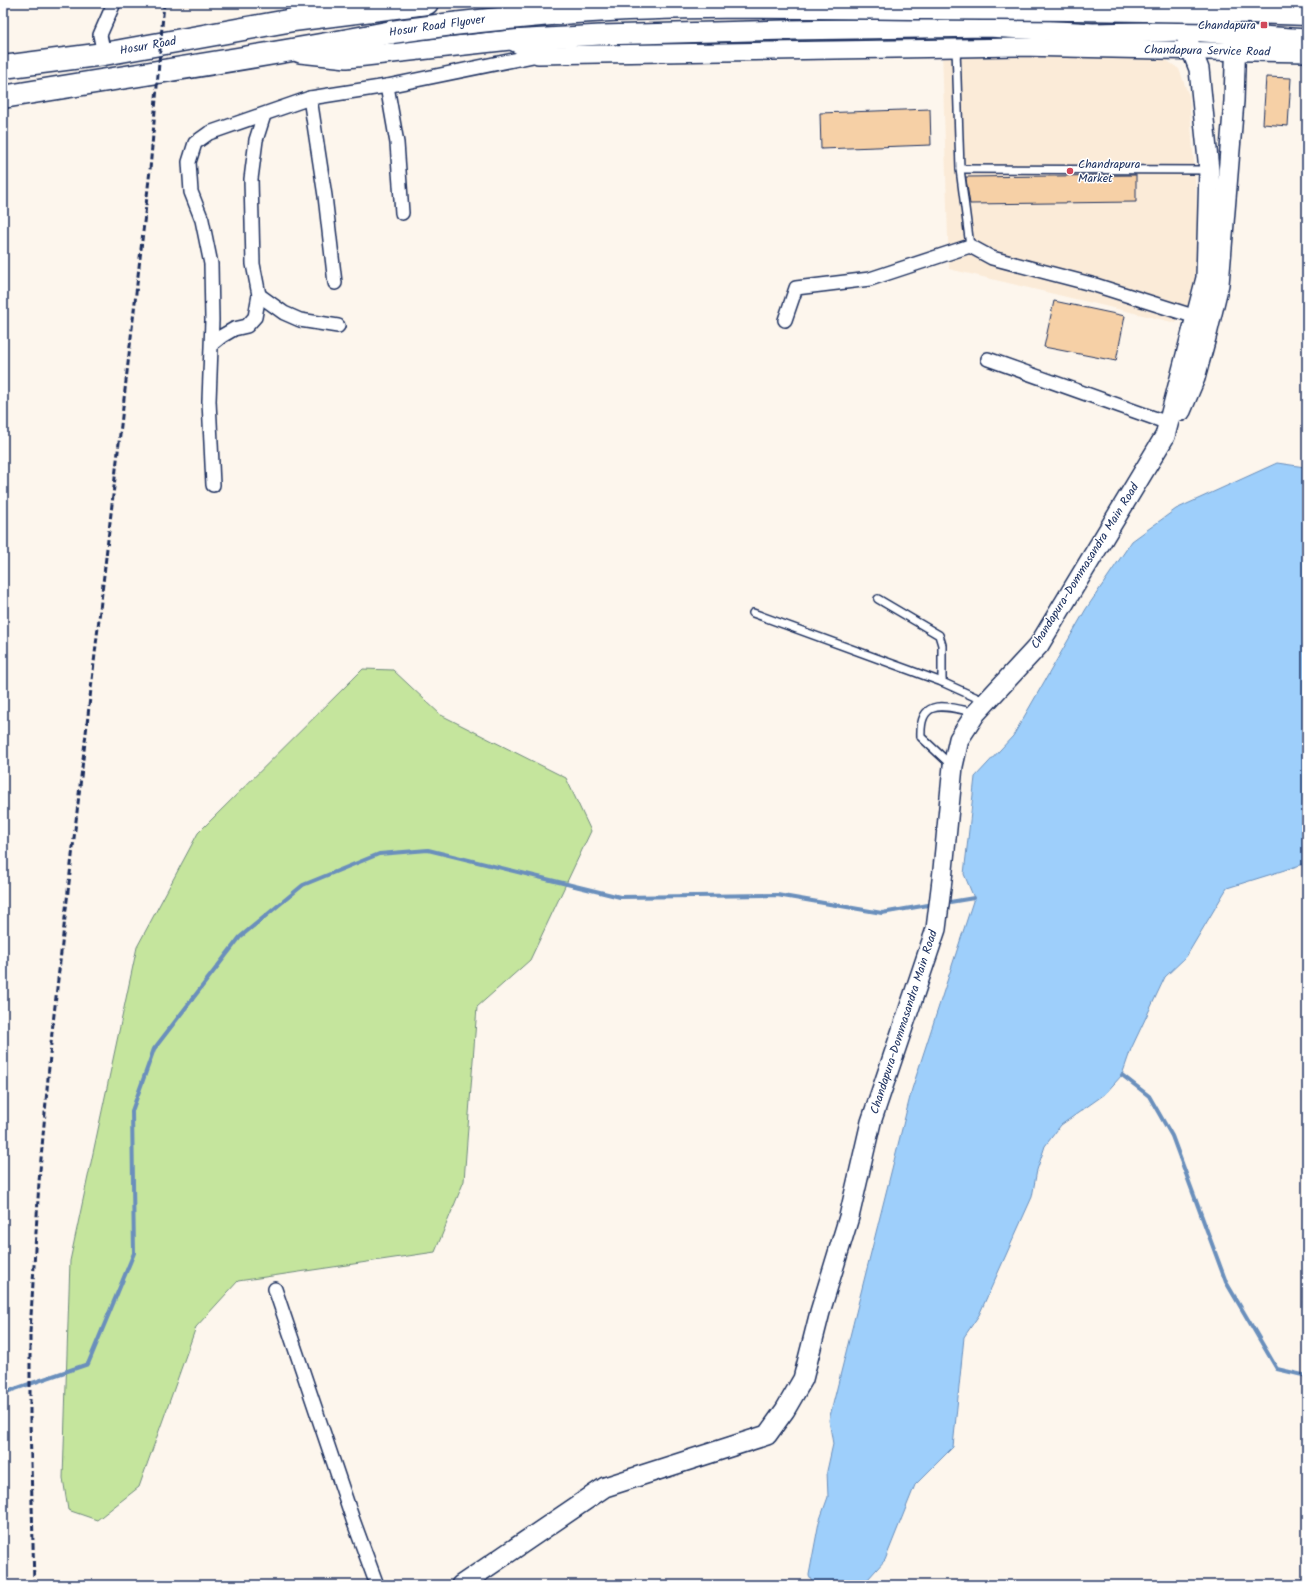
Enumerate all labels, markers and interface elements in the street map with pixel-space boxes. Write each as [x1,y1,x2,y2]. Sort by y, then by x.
street label: Hosur Road Flyover [388,10,487,42]
place label: Chandapura [1198,16,1256,35]
marker: Chandapura [1259,20,1269,30]
street label: Hosur Road [118,32,179,60]
street label: Chandapura Service Road [1144,40,1271,62]
place label: Chandrapura Market [1078,155,1141,188]
marker: Chandrapura Market [1065,166,1075,176]
street label: Chandapura-Dommasandra Main Road [1026,478,1145,653]
street label: Chandapura-Dommasandra Main Road [865,927,943,1116]

